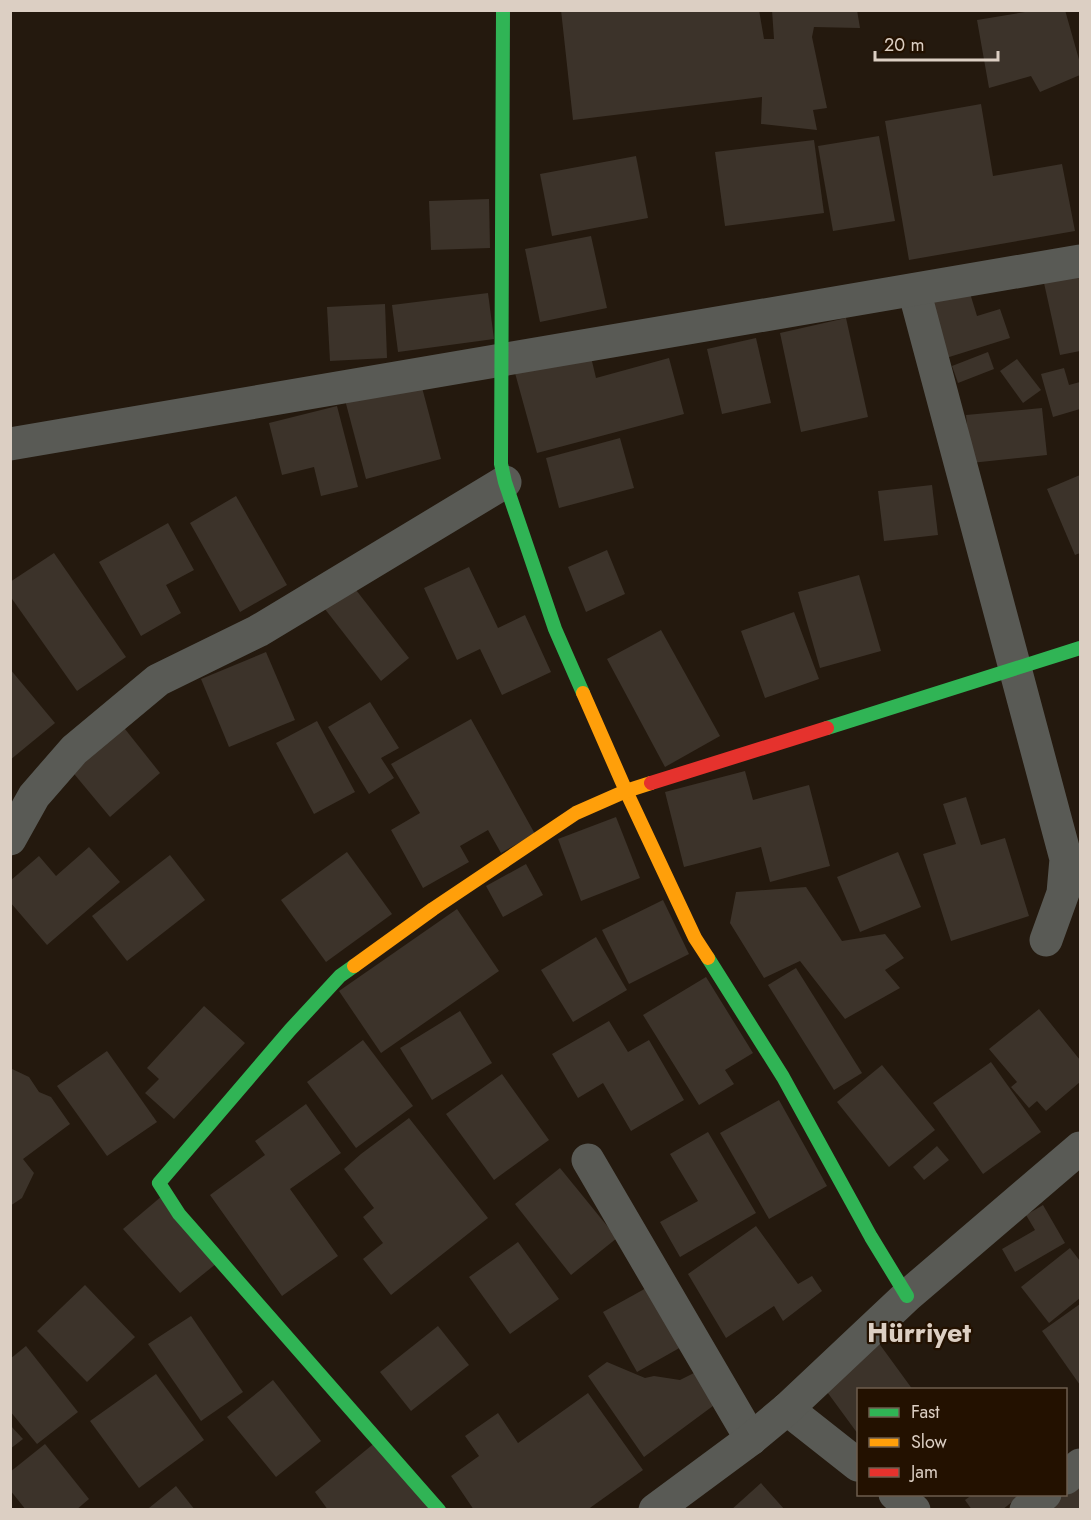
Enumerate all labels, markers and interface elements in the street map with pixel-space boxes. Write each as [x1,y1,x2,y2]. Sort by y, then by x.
scale bar [875,24,998,62]
text: 20 m [884,32,924,58]
district label: Hürriyet [867,1313,971,1352]
legend [857,1388,1067,1496]
text: Fast [911,1399,940,1425]
text: Slow [911,1429,948,1455]
text: Jam [909,1459,938,1485]

